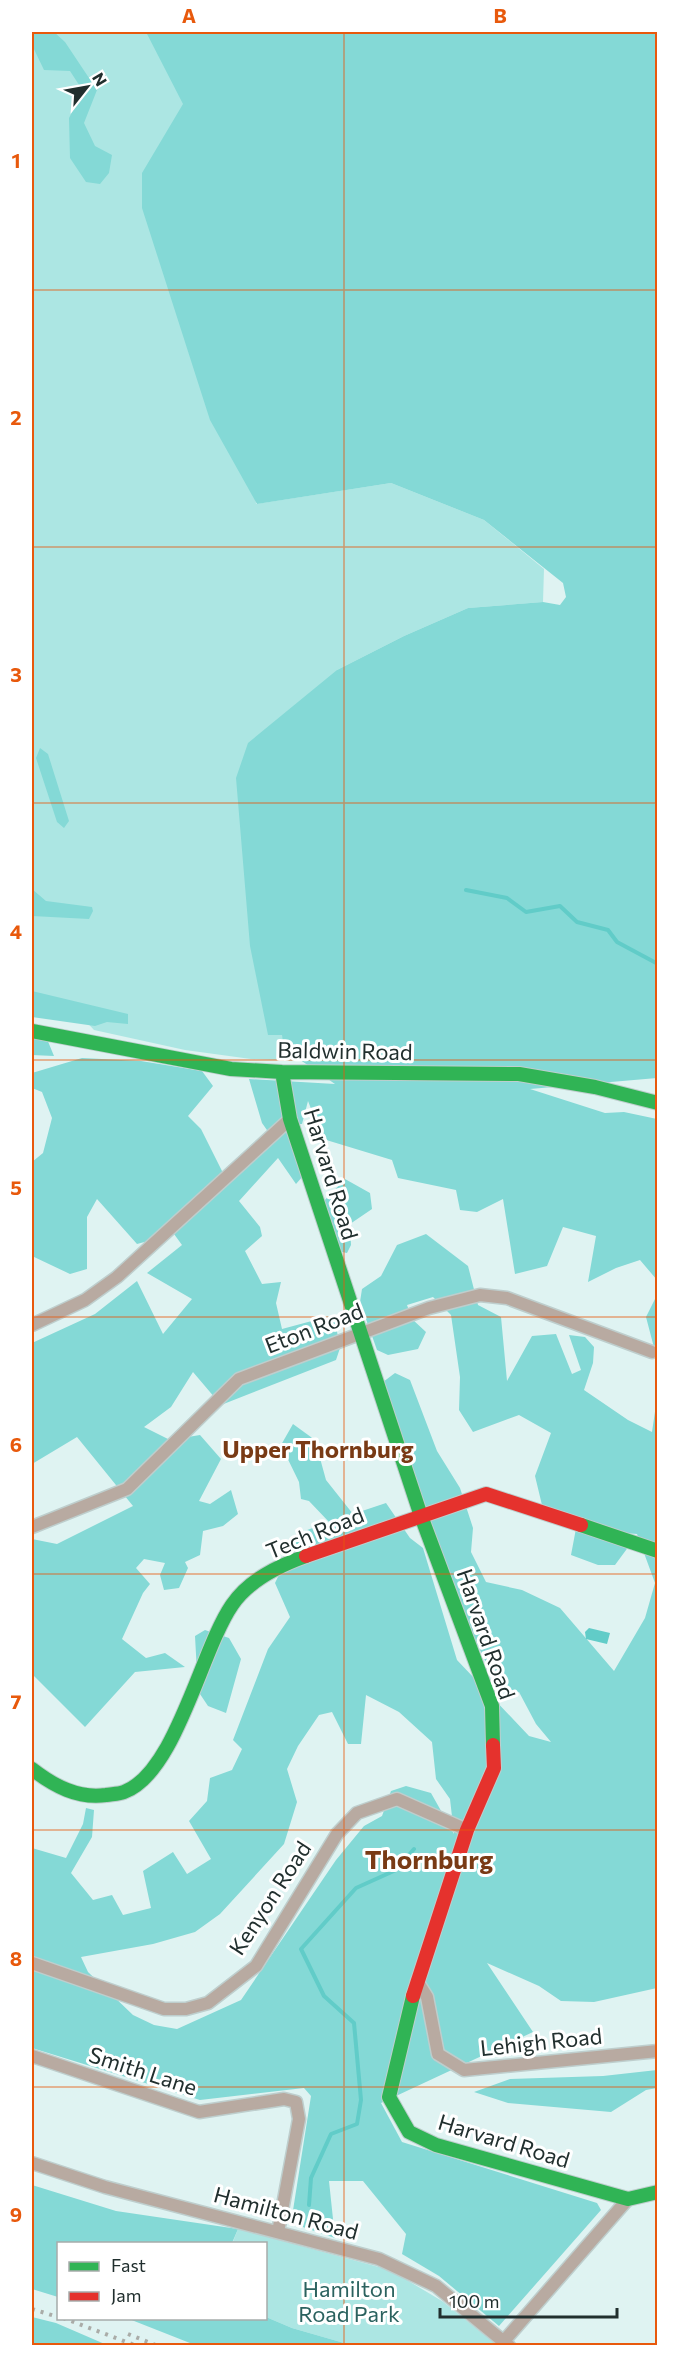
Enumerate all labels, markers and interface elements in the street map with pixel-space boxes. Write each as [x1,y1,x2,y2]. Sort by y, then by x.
text: A [182,3,196,27]
text: B [493,3,507,27]
north arrow [57,57,117,117]
text: N [89,69,112,89]
text: 1 [11,148,21,172]
text: 2 [10,405,22,429]
text: 3 [10,662,22,686]
text: 4 [10,919,22,943]
street label: Baldwin Road [277,1036,413,1065]
street label: Harvard Road [299,1105,364,1243]
text: 5 [10,1175,22,1199]
street label: Eton Road [261,1296,367,1359]
text: 6 [10,1432,22,1456]
district label: Upper Thornburg [222,1434,414,1463]
street label: Tech Road [262,1501,368,1564]
street label: Harvard Road [452,1565,521,1703]
text: 7 [11,1689,22,1713]
street label: Kenyon Road [223,1836,316,1960]
district label: Thornburg [365,1843,493,1874]
text: 8 [10,1946,22,1970]
street label: Lehigh Road [479,2022,603,2061]
street label: Smith Lane [86,2040,201,2101]
street label: Harvard Road [435,2108,573,2173]
street label: Hamilton Road [211,2180,361,2245]
text: 9 [10,2202,22,2226]
legend [57,2242,267,2320]
text: Fast [111,2254,146,2276]
park label: Hamilton Road Park [298,2275,400,2327]
scale bar [440,2281,617,2319]
text: Jam [111,2284,141,2306]
text: 100 m [449,2290,499,2312]

